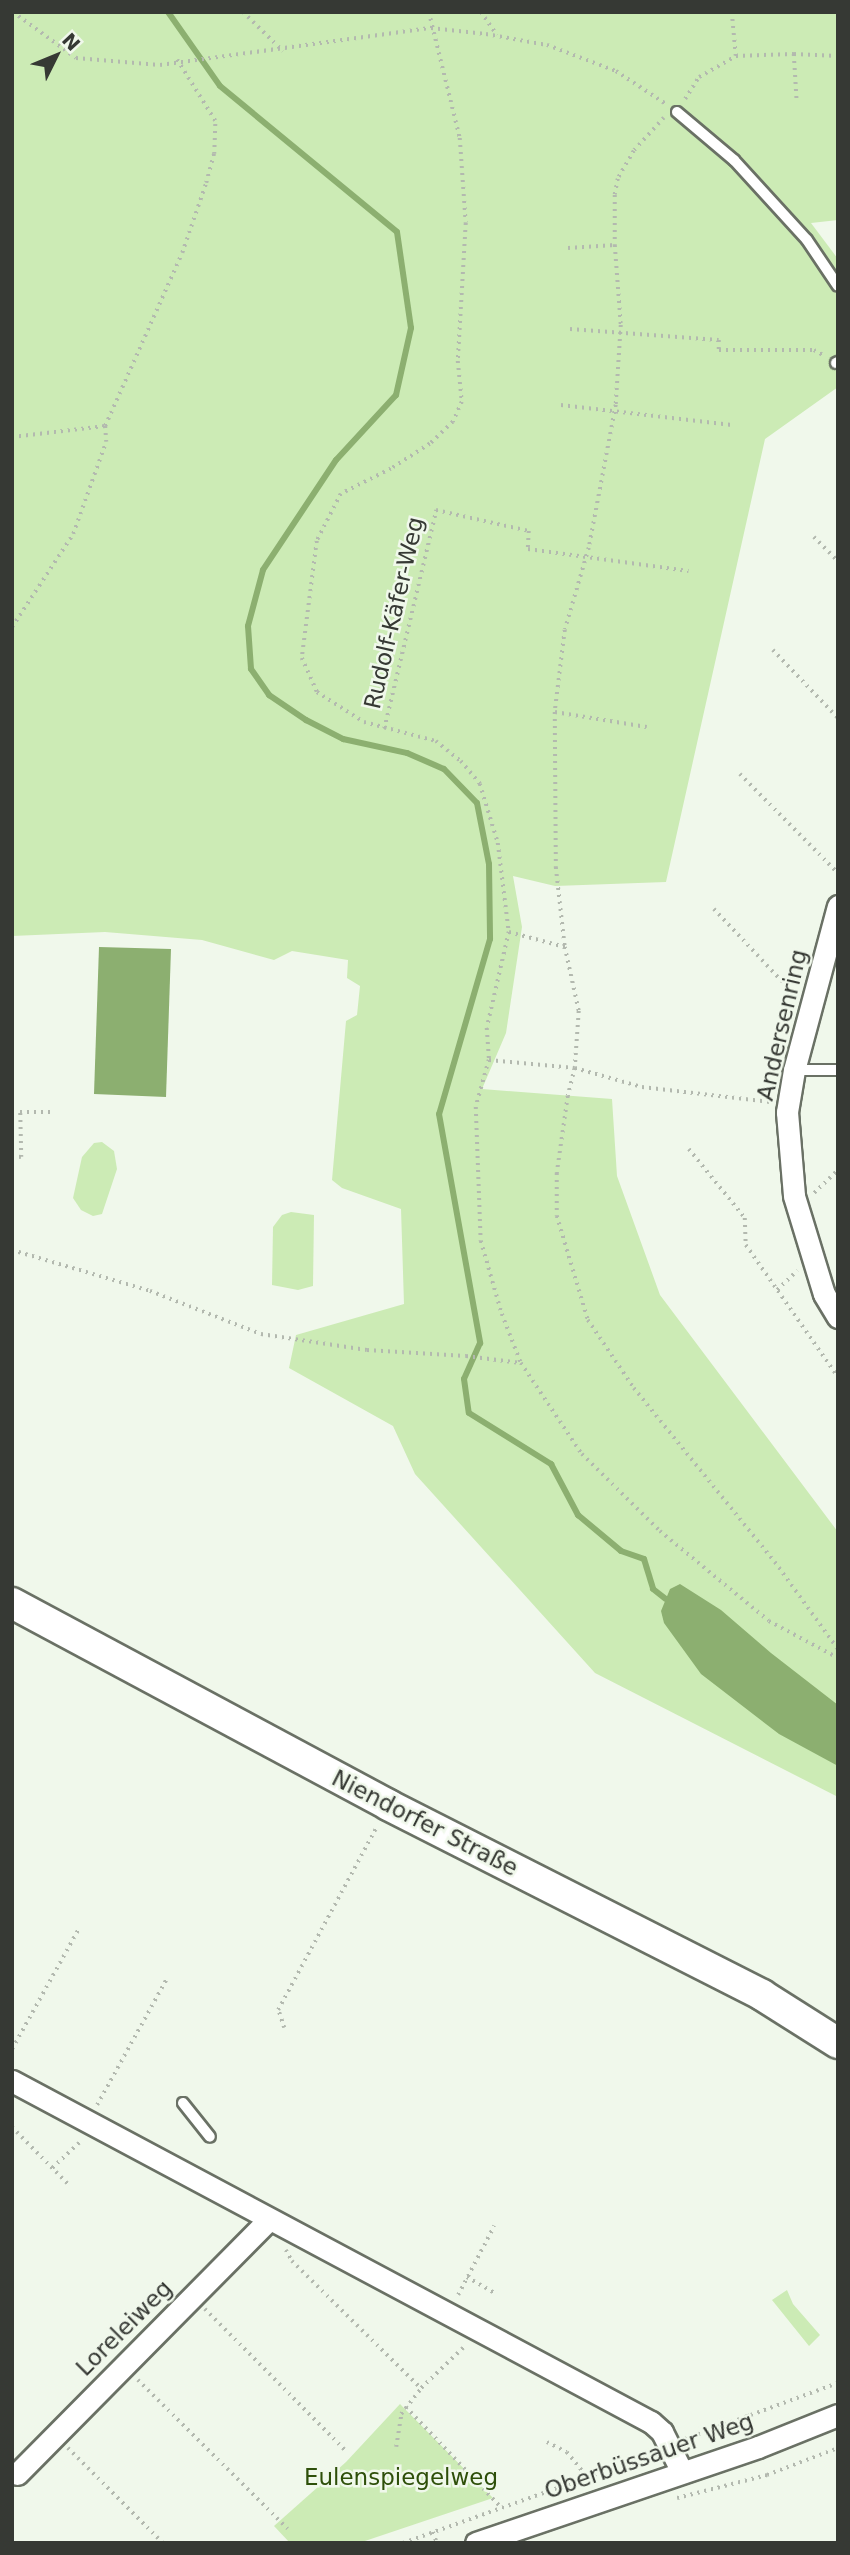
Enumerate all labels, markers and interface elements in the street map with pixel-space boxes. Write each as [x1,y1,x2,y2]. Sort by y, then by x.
north arrow [21,21,91,91]
text: N [58,28,85,55]
street label: Rudolf-Käfer-Weg [358,514,430,712]
street label: Andersenring [751,947,813,1103]
street label: Niendorfer Straße [327,1764,523,1882]
street label: Loreleiweg [70,2274,178,2382]
street label: Oberbüssauer Weg [541,2407,757,2505]
park label: Eulenspiegelweg [304,2463,498,2491]

